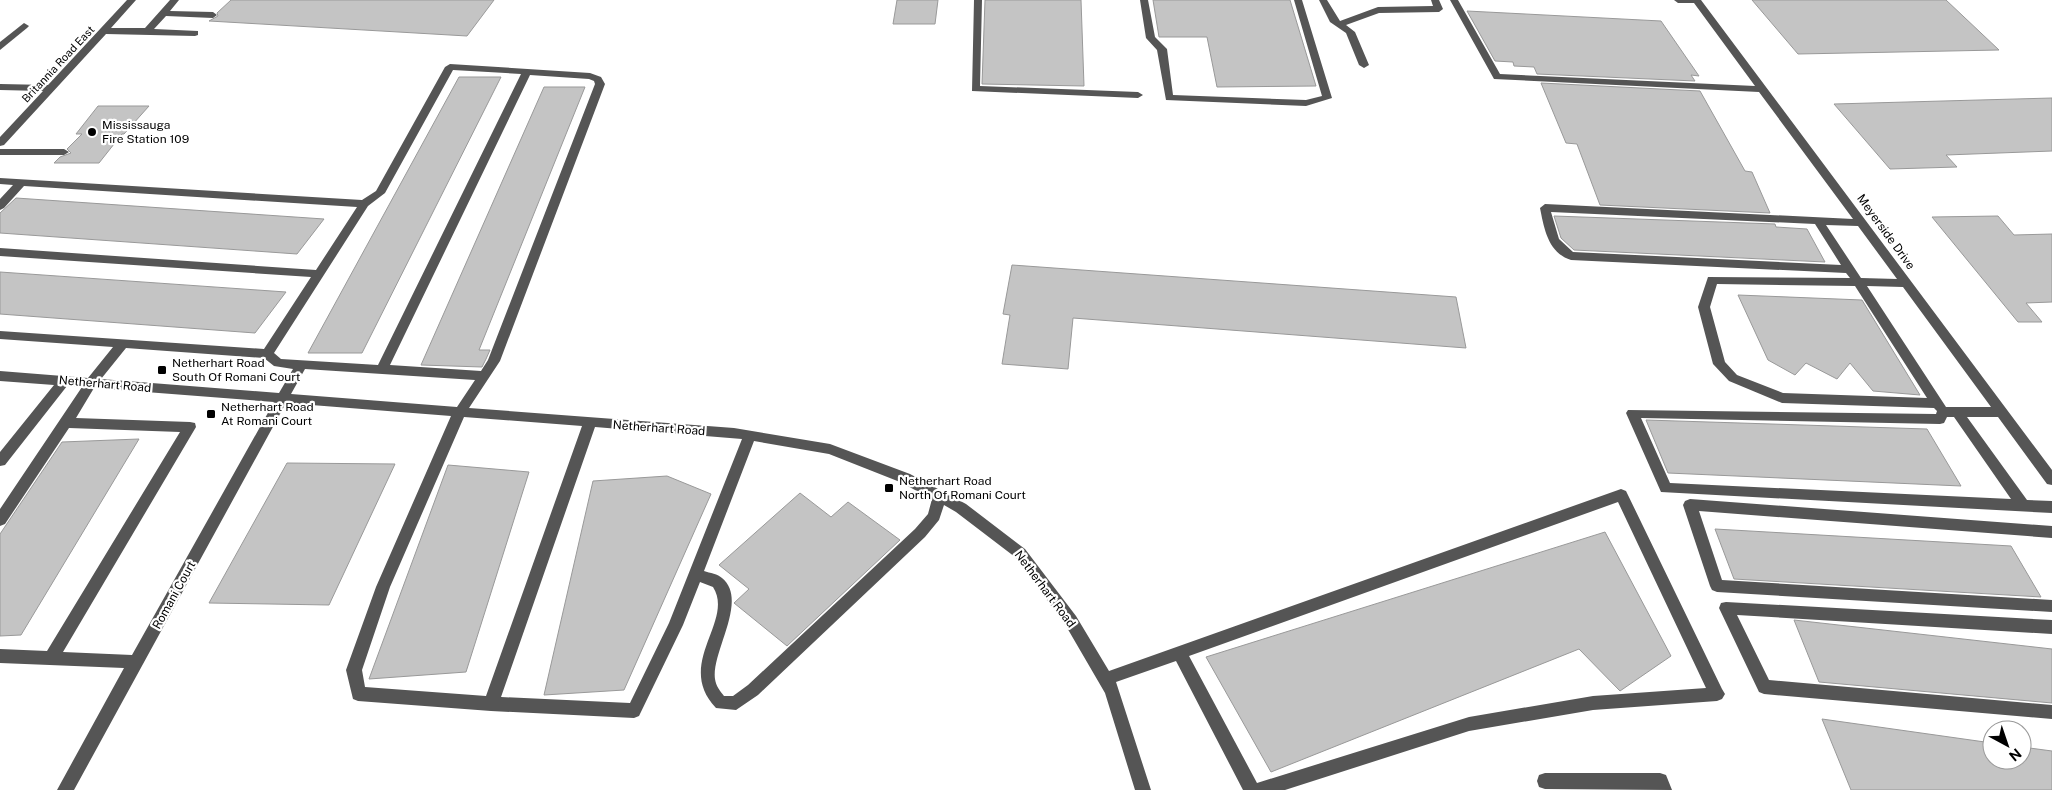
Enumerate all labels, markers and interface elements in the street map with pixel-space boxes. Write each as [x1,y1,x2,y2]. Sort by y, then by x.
street label: Britannia Road East [19,23,97,105]
place label: Mississauga Fire Station 109 [102,118,189,146]
marker: Mississauga Fire Station 109 [86,126,98,138]
street label: Meyerside Drive [1854,192,1918,273]
place label: Netherhart Road South Of Romani Court [172,356,301,384]
marker: Netherhart Road South Of Romani Court [156,364,168,376]
street label: Netherhart Road [58,373,152,395]
place label: Netherhart Road At Romani Court [221,400,314,428]
marker: Netherhart Road At Romani Court [205,408,217,420]
street label: Netherhart Road [612,418,706,438]
place label: Netherhart Road North Of Romani Court [899,474,1026,502]
marker: Netherhart Road North Of Romani Court [883,482,895,494]
street label: Netherhart Road [1012,548,1078,630]
street label: Romani Court [150,558,199,632]
north arrow [1982,720,2032,770]
text: N [2006,745,2025,765]

